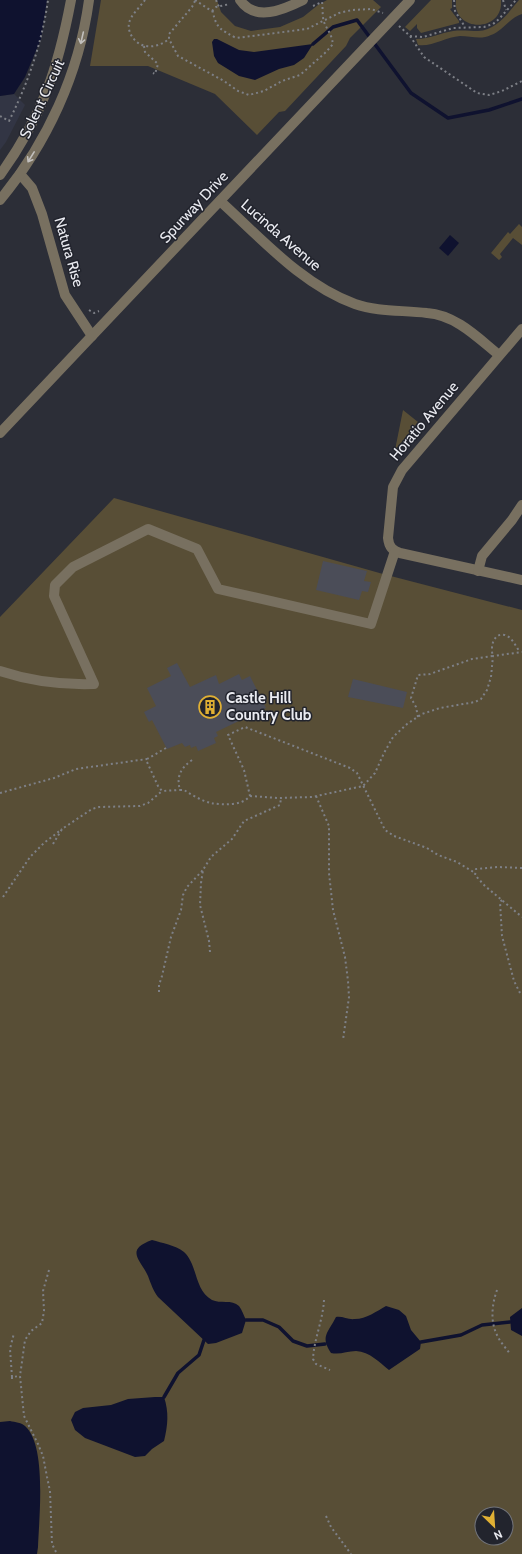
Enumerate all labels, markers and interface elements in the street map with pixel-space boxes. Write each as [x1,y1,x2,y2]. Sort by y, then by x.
one-way arrow [78,32,86,45]
street label: Solent Circuit [16,57,68,141]
one-way arrow [27,151,35,162]
street label: Spurway Drive [156,167,232,247]
street label: Lucinda Avenue [237,195,325,275]
street label: Natura Rise [50,215,88,289]
street label: Horatio Avenue [386,378,463,464]
place label: Castle Hill Country Club [226,689,312,724]
building icon: Castle Hill Country Club [197,694,223,720]
north arrow [474,1506,514,1546]
text: N [492,1527,505,1543]

